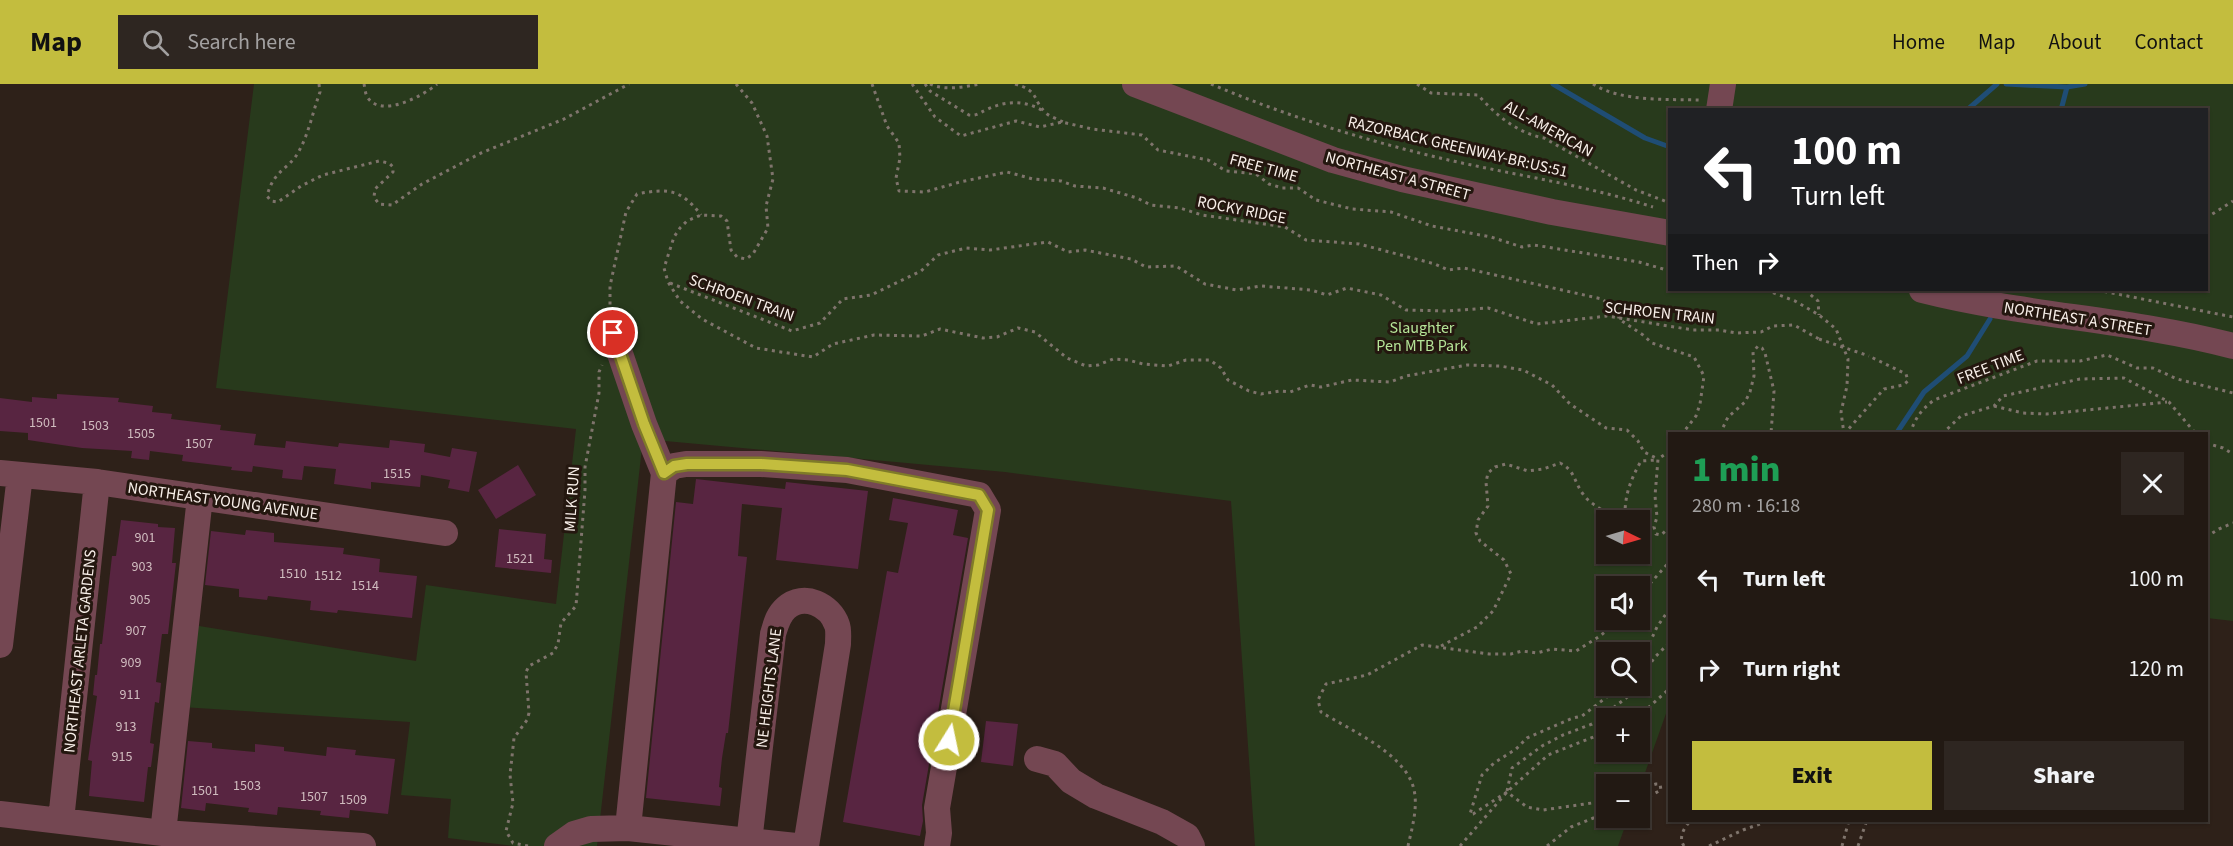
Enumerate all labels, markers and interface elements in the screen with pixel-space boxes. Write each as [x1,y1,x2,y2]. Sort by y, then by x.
search box [118,15,538,69]
text: Map [30,22,82,62]
icon: search [139,26,172,59]
text: Search here [187,26,296,58]
text: Home [1892,27,1945,57]
text: Map [1978,27,2016,57]
text: About [2049,27,2101,57]
text: Contact [2134,27,2203,57]
street label: ALL-AMERICAN [1500,95,1597,162]
street label: RAZORBACK GREENWAY-BR:US:51 [1346,111,1570,183]
text: 100 m [1791,121,1902,181]
icon: left [1692,132,1770,210]
street label: NORTHEAST A STREET [1323,146,1473,206]
street label: FREE TIME [1227,148,1300,188]
text: Turn left [1791,177,1885,216]
street label: ROCKY RIDGE [1195,191,1288,229]
icon: right [1751,246,1784,279]
text: Then [1692,247,1739,279]
street label: SCHROEN TRAIN [686,269,797,327]
street label: SCHROEN TRAIN [1604,296,1716,330]
street label: NORTHEAST A STREET [2002,296,2154,342]
pin [587,307,638,358]
icon: arrive [596,316,629,349]
park label: Slaughter Pen MTB Park [1376,317,1468,357]
street label: FREE TIME [1954,344,2027,390]
house number: 1501 [29,413,57,433]
house number: 1503 [81,416,109,436]
house number: 1505 [127,424,155,444]
house number: 1507 [185,434,213,454]
text: 1 min [1692,444,1780,495]
button: close [2121,452,2184,515]
house number: 1515 [383,464,411,484]
street label: MILK RUN [559,465,585,533]
street label: NORTHEAST YOUNG AVENUE [126,477,319,525]
text: 280 m · 16:18 [1692,492,1800,520]
north arrow [1596,510,1650,564]
map controls [1596,510,1650,828]
house number: 901 [135,528,155,548]
street label: NORTHEAST ARLETA GARDENS [58,548,102,754]
house number: 1521 [506,549,534,569]
house number: 903 [132,557,152,577]
icon: left [1692,563,1725,596]
text: Turn left [1743,563,1825,595]
text: 100 m [2129,563,2184,595]
house number: 1510 [279,564,307,584]
house number: 1512 [314,566,342,586]
house number: 1514 [351,576,379,596]
button: sound [1596,576,1650,630]
house number: 905 [130,590,150,610]
house number: 907 [126,621,146,641]
street label: NE HEIGHTS LANE [751,627,787,749]
button: search [1596,642,1650,696]
house number: 909 [121,653,141,673]
icon: right [1692,653,1725,686]
text: Turn right [1743,653,1840,685]
text: 120 m [2129,653,2184,685]
house number: 911 [120,685,140,705]
position arrow [917,708,981,772]
button: + [1596,708,1650,762]
house number: 913 [116,717,136,737]
button: Exit [1692,741,1932,810]
button: Share [1944,741,2184,810]
house number: 915 [112,747,132,767]
button: − [1596,774,1650,828]
house number: 1503 [233,776,261,796]
house number: 1501 [191,781,219,801]
house number: 1507 [300,787,328,807]
house number: 1509 [339,790,367,810]

